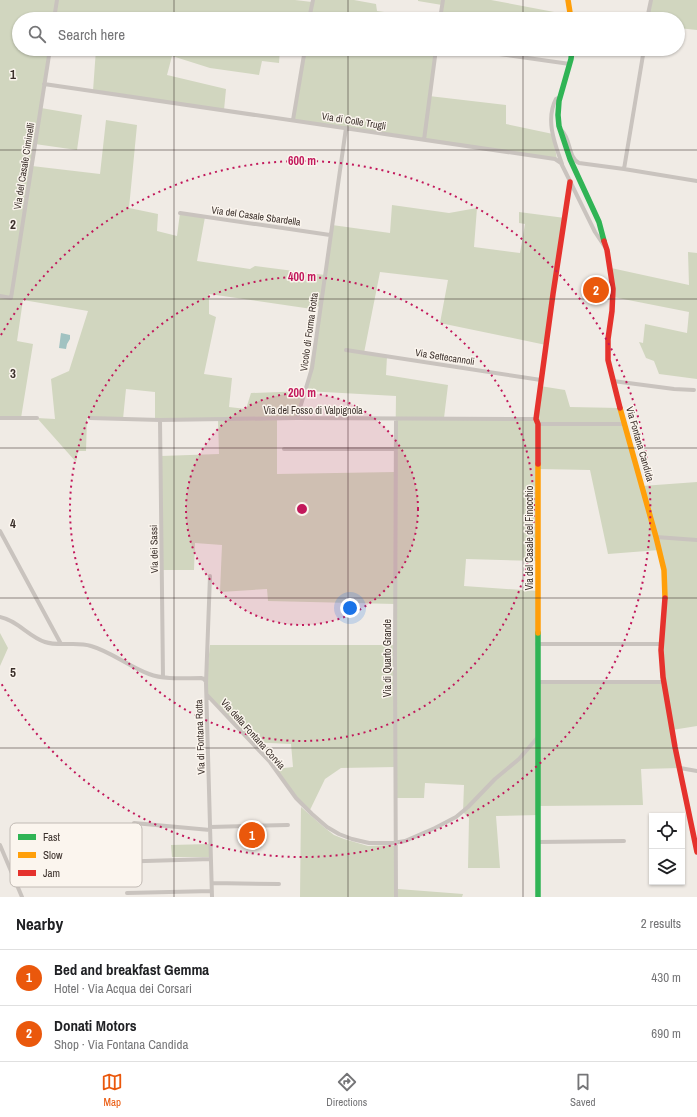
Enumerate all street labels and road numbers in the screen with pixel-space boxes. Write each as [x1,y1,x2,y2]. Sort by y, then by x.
street label: Via di Colle Trugli [321,109,387,133]
street label: Via del Casale Ciminelli [11,122,37,210]
street label: Via del Casale Sbardella [210,203,302,229]
street label: Vicolo di Forma Rotta [297,291,321,372]
street label: Via Settecannoli [414,346,476,368]
street label: Via del Fosso di Valpignola [263,404,363,417]
street label: Via Fontana Candida [623,405,657,483]
street label: Via del Casale del Finocchio [523,485,536,590]
street label: Via dei Sassi [147,525,161,573]
street label: Via di Quarto Grande [381,618,394,697]
street label: Via della Fontana Corvia [218,696,288,772]
street label: Via di Fontana Rotta [192,699,208,775]

